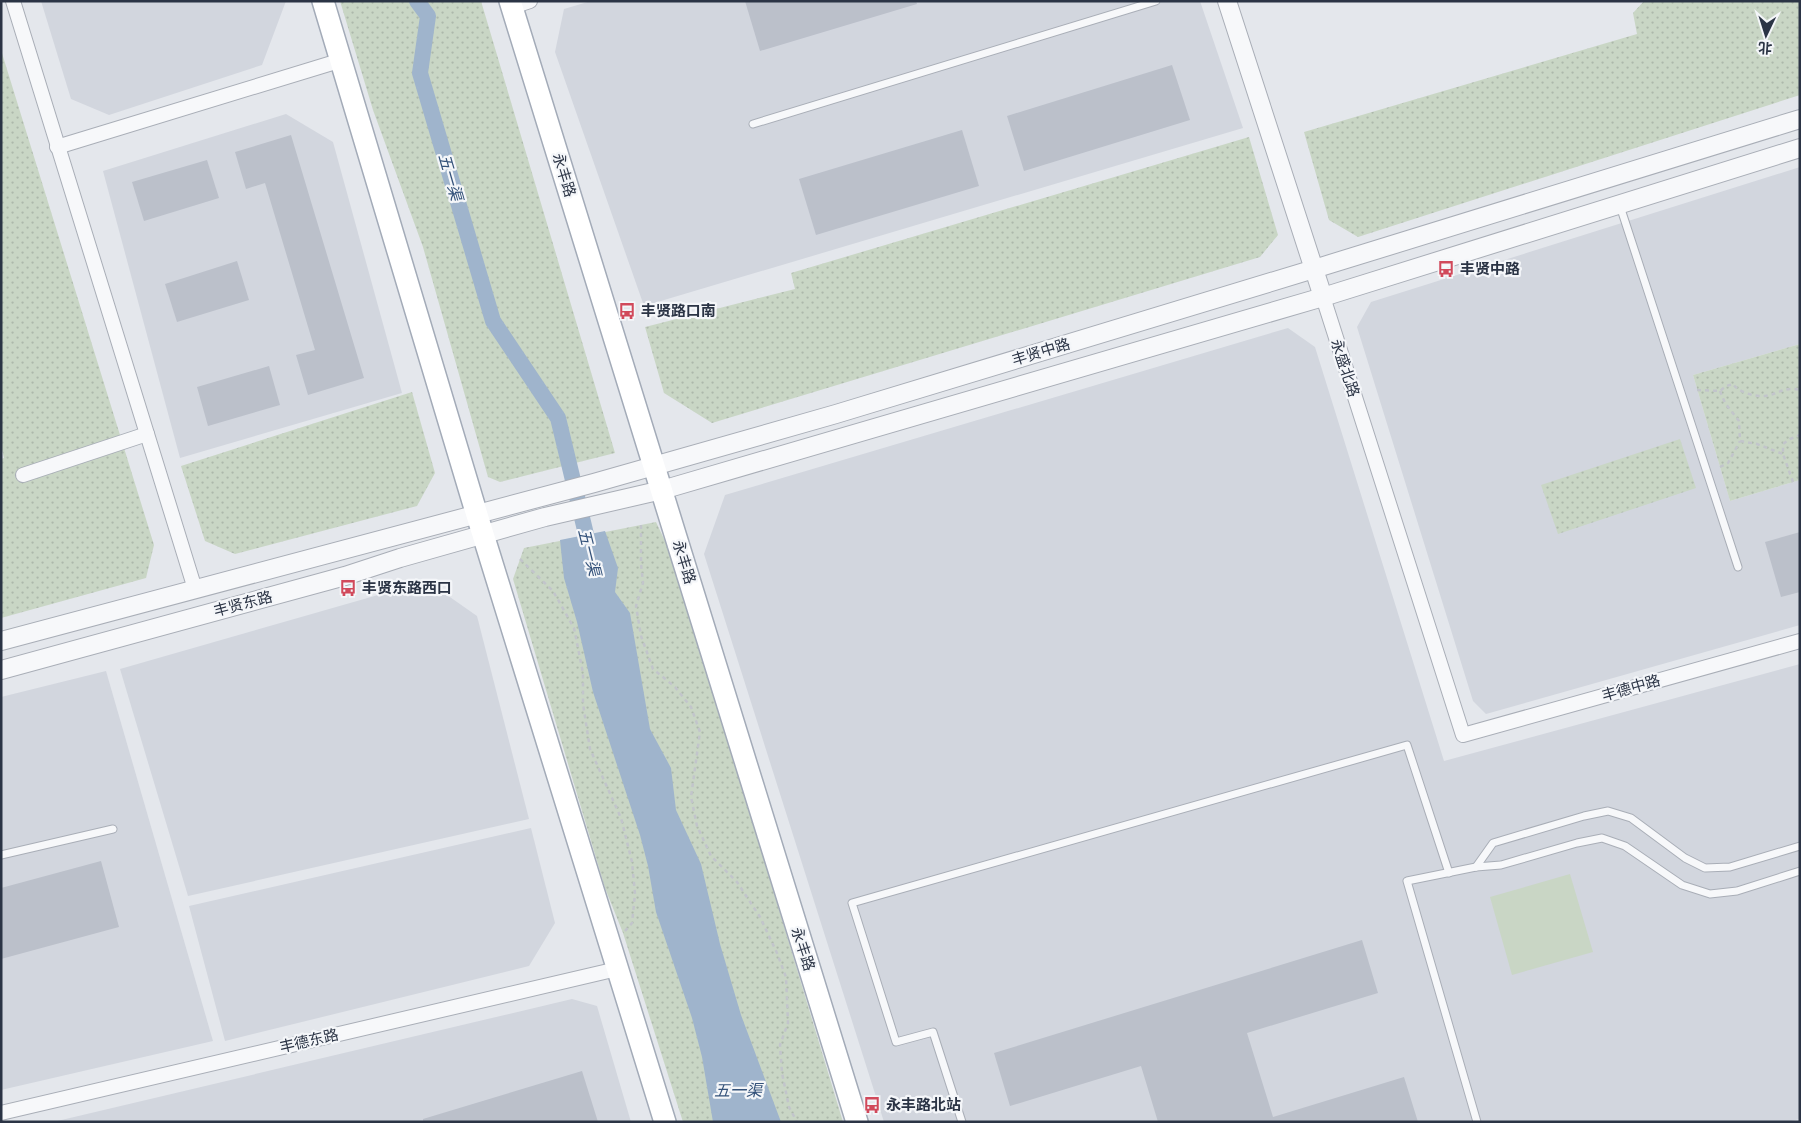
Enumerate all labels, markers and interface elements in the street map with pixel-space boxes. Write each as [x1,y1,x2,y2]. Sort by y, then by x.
north arrow [1741,10,1791,60]
text: 北 [1757,39,1773,57]
water label: 五一渠 [435,151,468,205]
street label: 永丰路 [549,151,580,199]
bus stop icon: 丰贤中路 [1436,259,1456,279]
place label: 丰贤中路 [1460,259,1520,278]
bus stop icon: 丰贤路口南 [617,301,637,321]
place label: 丰贤路口南 [641,301,716,320]
street label: 丰贤中路 [1009,334,1072,369]
street label: 永盛北路 [1327,336,1364,399]
water label: 五一渠 [574,526,606,580]
street label: 永丰路 [669,538,700,586]
bus stop icon: 丰贤东路西口 [338,578,358,598]
place label: 丰贤东路西口 [362,578,452,597]
street label: 丰贤东路 [211,587,274,620]
street label: 丰德中路 [1599,670,1662,705]
street label: 永丰路 [787,925,819,973]
street label: 丰德东路 [278,1025,340,1057]
water label: 五一渠 [714,1080,764,1100]
bus stop icon: 永丰路北站 [862,1095,882,1115]
place label: 永丰路北站 [886,1095,961,1114]

